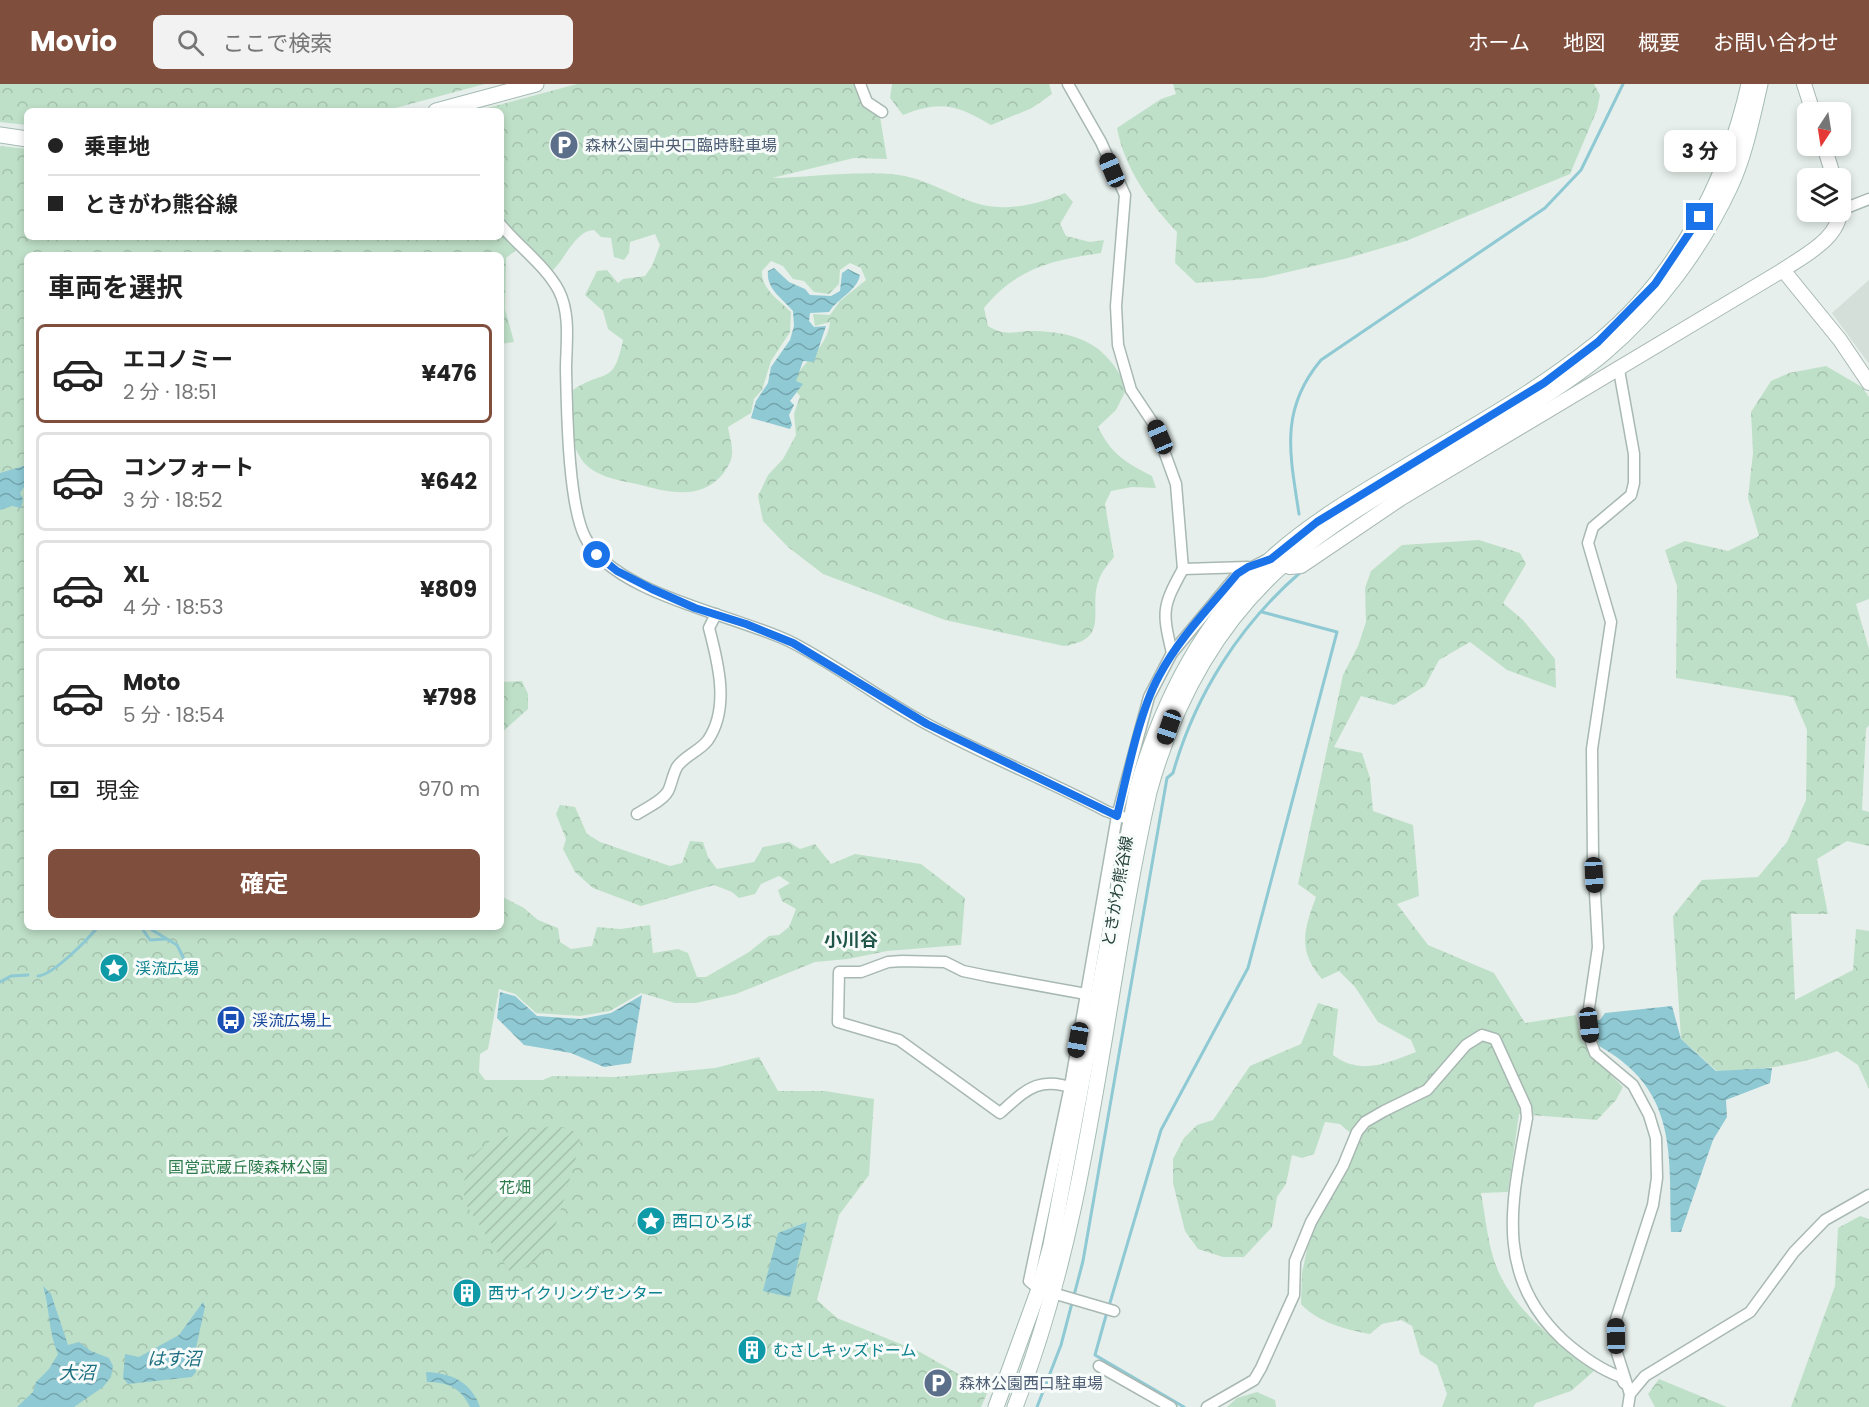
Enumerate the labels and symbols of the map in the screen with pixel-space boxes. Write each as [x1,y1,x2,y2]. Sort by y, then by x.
north arrow [1797,102,1851,156]
parking icon: 森林公園中央口臨時駐車場 [548,129,580,161]
callout: 3 分 [1664,130,1736,172]
place label: 森林公園中央口臨時駐車場 [585,134,777,157]
car [1097,150,1127,190]
route end [1686,203,1713,230]
car [1145,417,1175,457]
route start [583,541,610,568]
car [1155,707,1183,747]
street label: ときがわ熊谷線 [1096,834,1139,948]
car [1584,857,1604,893]
district label: 小川谷 [824,927,878,952]
place icon: 渓流広場 [98,952,130,984]
place label: 渓流広場 [135,957,199,980]
bus stop icon: 渓流広場上 [215,1004,247,1036]
car [1578,1006,1600,1044]
place label: 渓流広場上 [252,1009,332,1032]
car [1066,1021,1090,1059]
park label: 国営武蔵丘陵森林公園 [168,1156,328,1179]
park label: 花畑 [499,1176,531,1199]
place icon: 西口ひろば [635,1205,667,1237]
place label: 西口ひろば [672,1210,752,1233]
building icon: 西サイクリングセンター [451,1277,483,1309]
place label: 西サイクリングセンター [488,1282,664,1305]
car [1607,1318,1625,1354]
building icon: むさしキッズドーム [736,1334,768,1366]
place label: むさしキッズドーム [773,1339,917,1362]
water label: はす沼 [147,1346,204,1371]
water label: 大沼 [59,1360,98,1385]
parking icon: 森林公園西口駐車場 [922,1367,954,1399]
place label: 森林公園西口駐車場 [959,1372,1103,1395]

